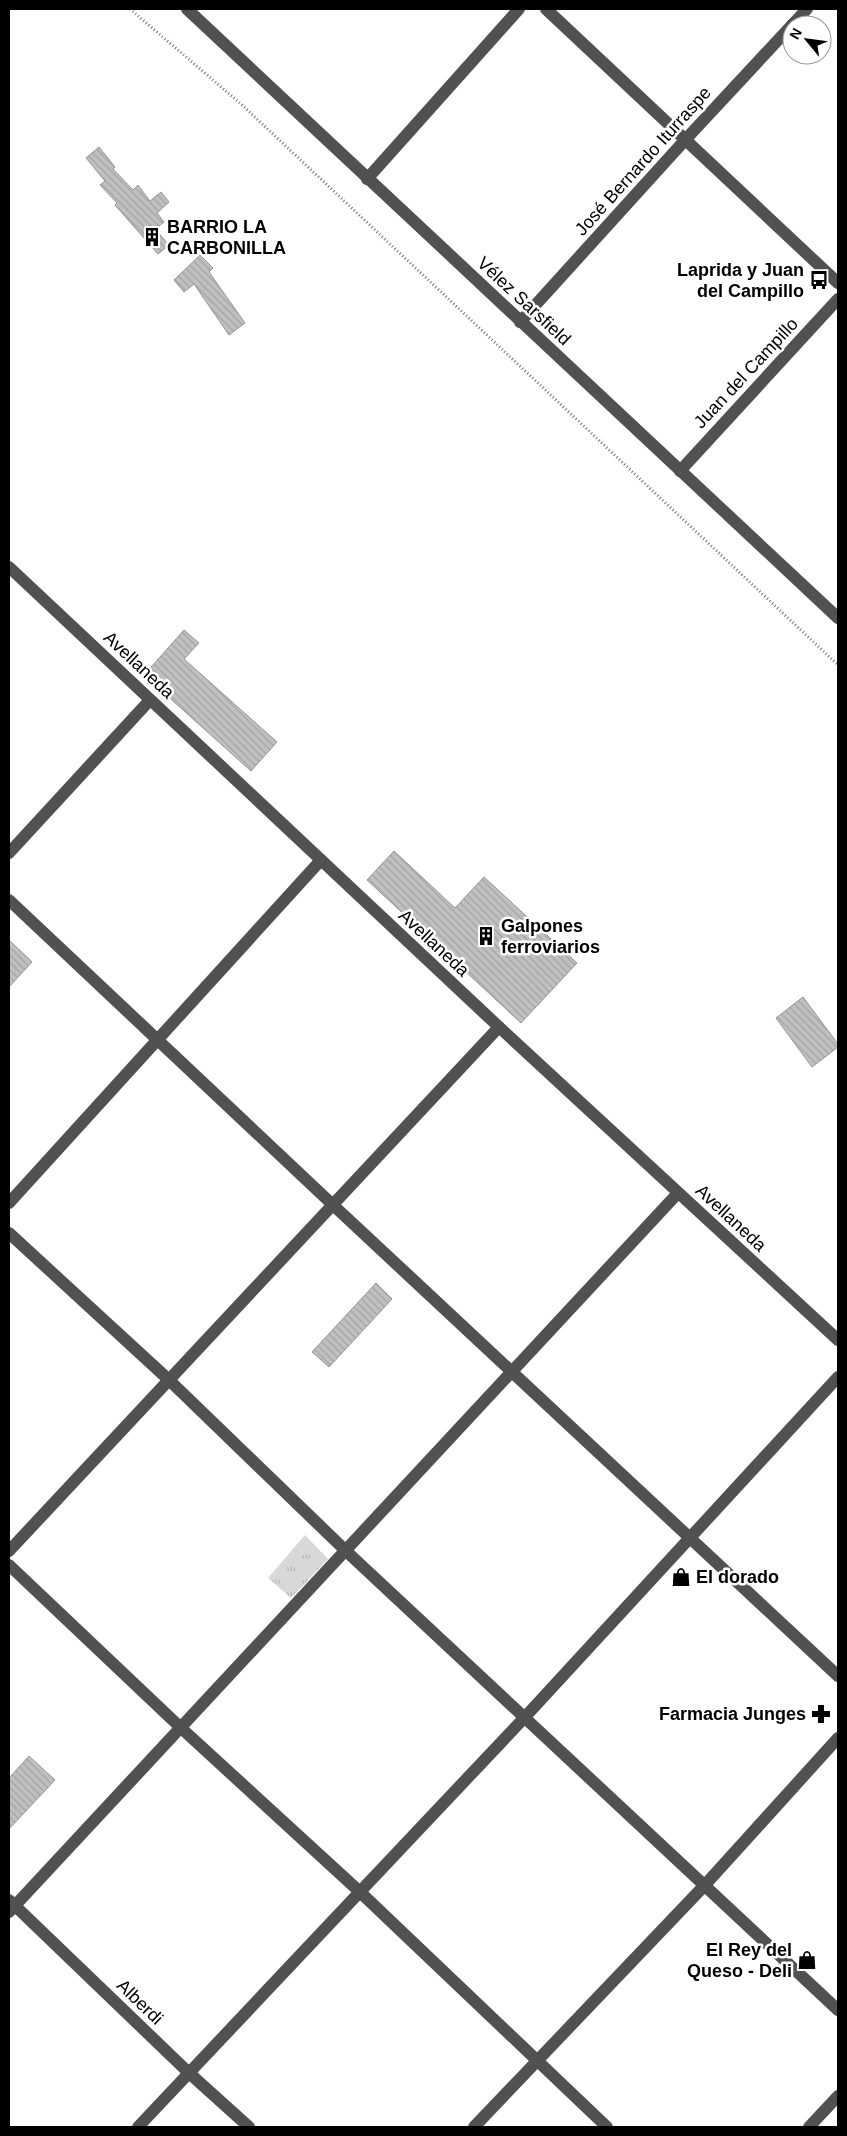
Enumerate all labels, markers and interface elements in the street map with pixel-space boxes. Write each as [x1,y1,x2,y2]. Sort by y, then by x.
north arrow [782,15,832,65]
text: N [786,25,805,42]
street label: José Bernardo Iturraspe [571,83,715,239]
place label: BARRIO LA CARBONILLA [167,217,286,258]
building icon: BARRIO LA CARBONILLA [141,226,163,248]
street label: Vélez Sarsfield [473,253,575,349]
place label: Laprida y Juan del Campillo [677,260,804,301]
bus stop icon: Laprida y Juan del Campillo [808,269,830,291]
street label: Juan del Campillo [690,314,802,432]
street label: Avellaneda [100,627,179,703]
street label: Avellaneda [395,905,474,981]
place label: Galpones ferroviarios [501,916,600,957]
building icon: Galpones ferroviarios [475,925,497,947]
street label: Avellaneda [692,1180,771,1256]
shop icon: El dorado [670,1566,692,1588]
place label: El dorado [696,1567,779,1587]
pharmacy icon: Farmacia Junges [810,1703,832,1725]
place label: Farmacia Junges [659,1704,806,1724]
place label: El Rey del Queso - Deli [687,1940,792,1981]
shop icon: El Rey del Queso - Deli [796,1949,818,1971]
street label: Alberdi [113,1975,167,2029]

